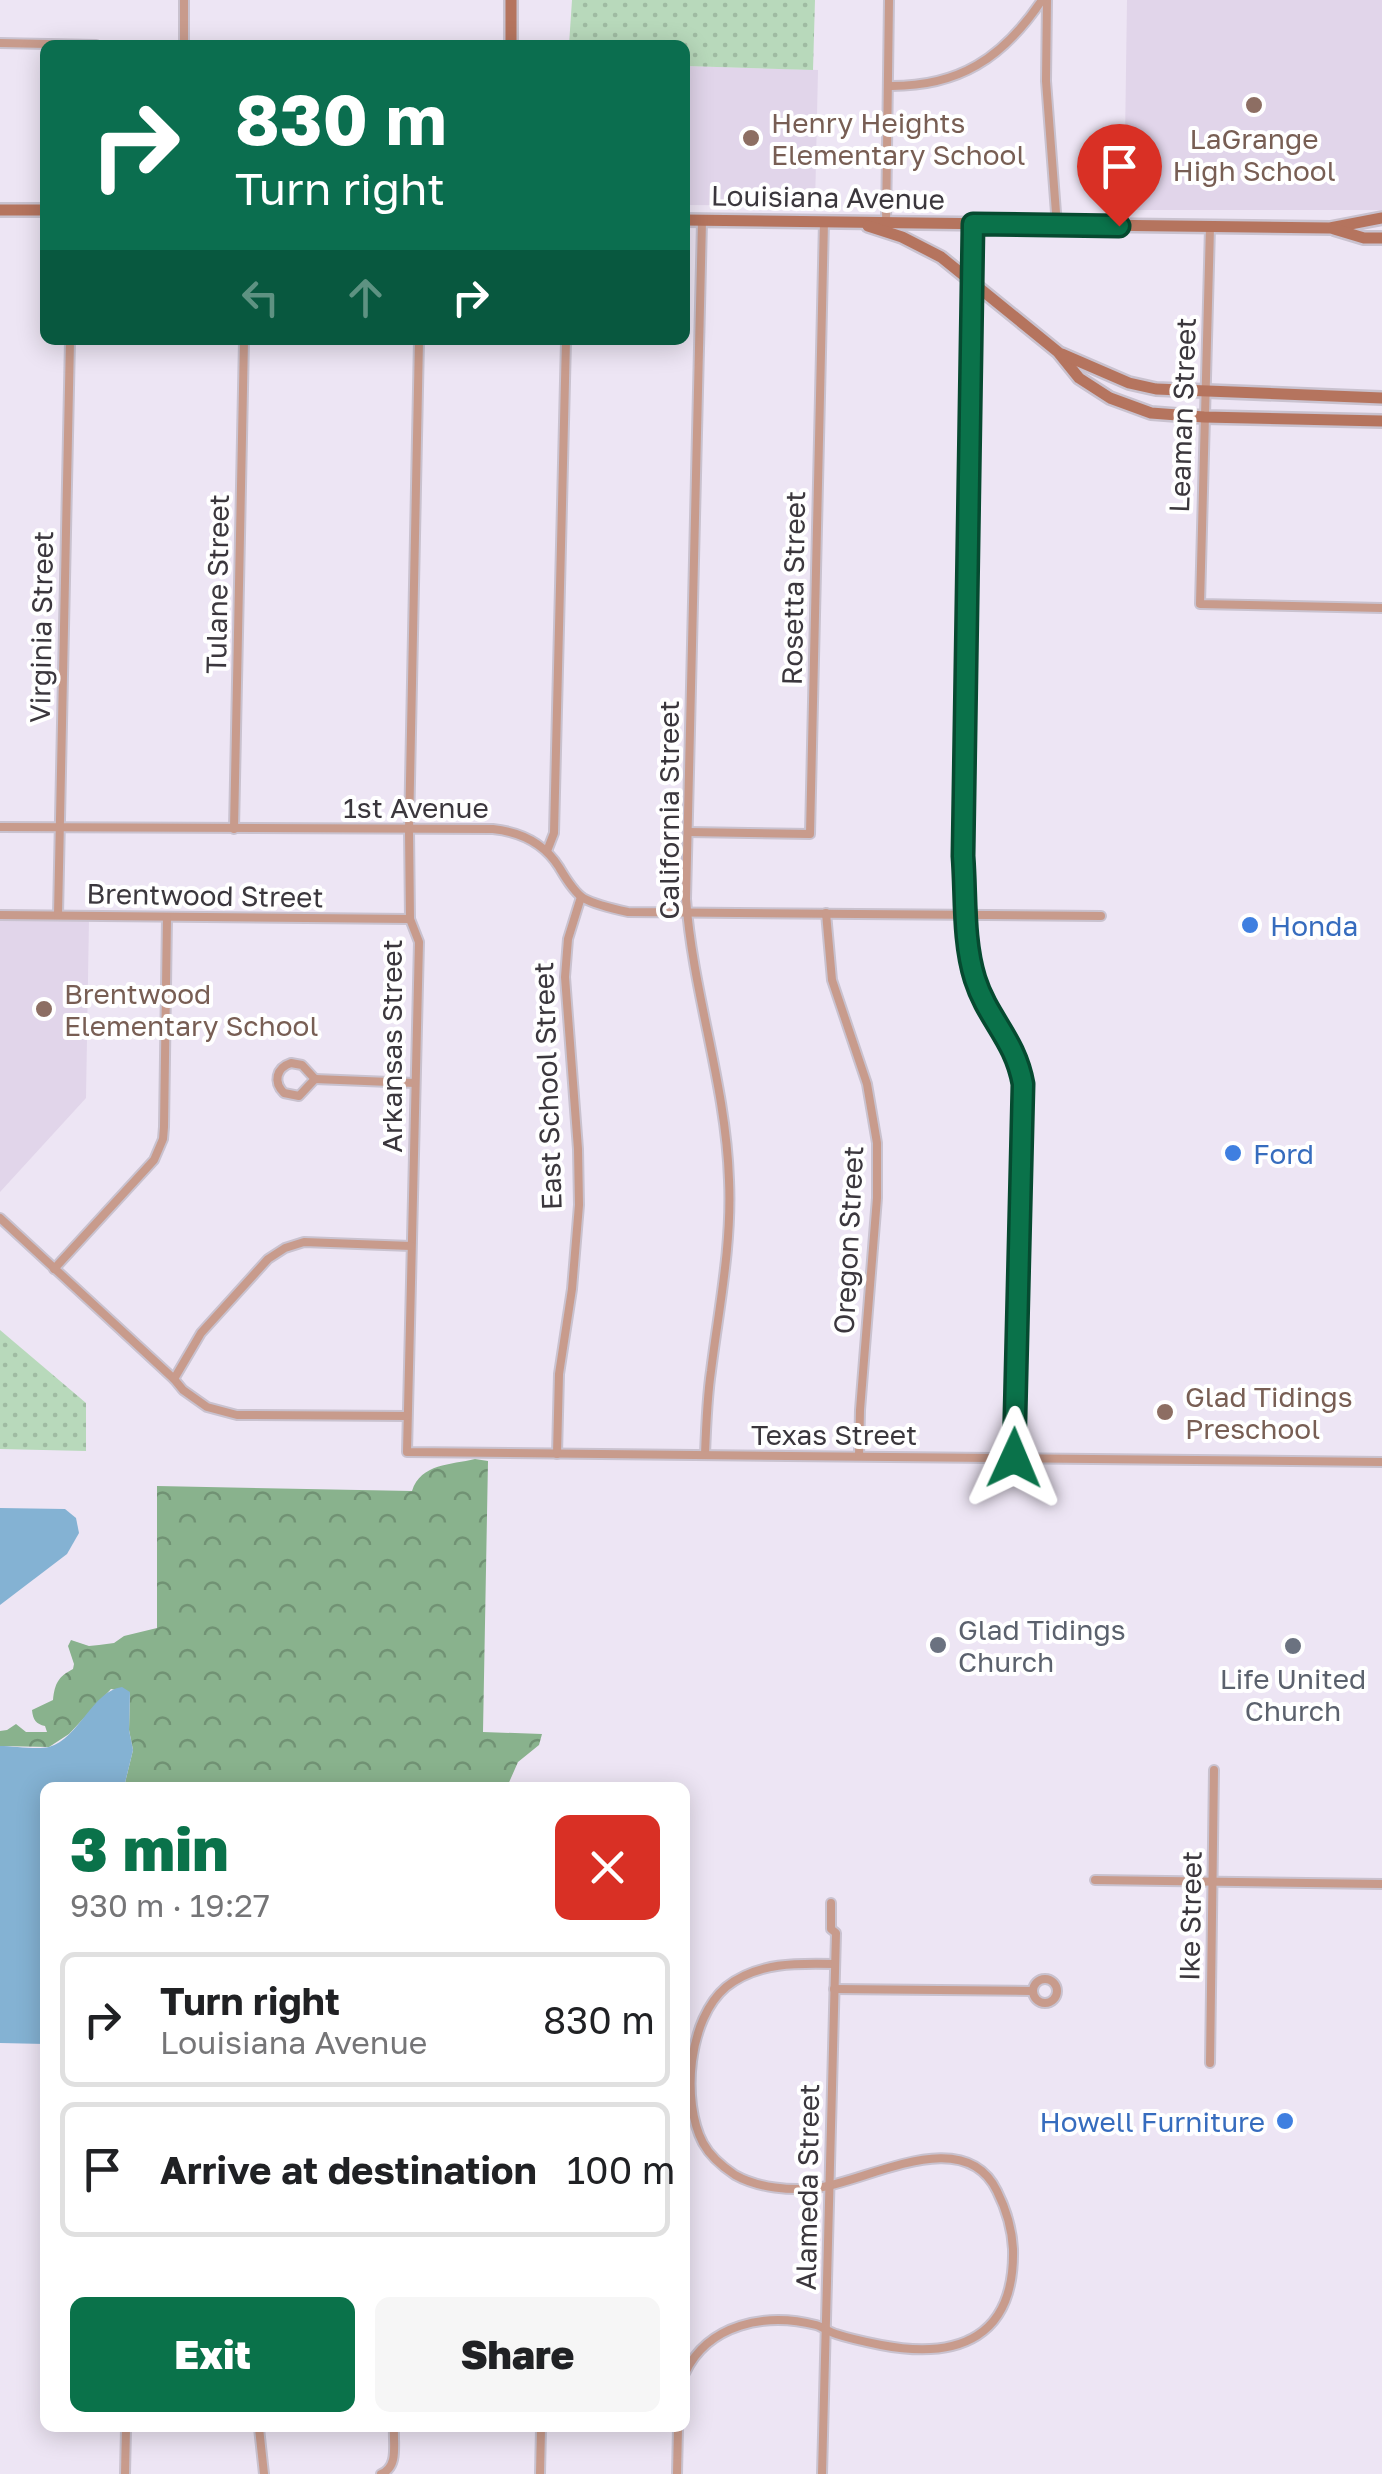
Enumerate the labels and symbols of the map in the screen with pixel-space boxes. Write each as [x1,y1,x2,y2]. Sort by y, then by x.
marker: LaGrange High School [1243,94,1265,116]
place label: Henry Heights Elementary School [771,106,1025,171]
place label: LaGrange High School [1172,122,1336,187]
pin [1077,124,1162,227]
marker: Henry Heights Elementary School [740,127,762,149]
street label: Louisiana Avenue [711,178,945,216]
street label: Leaman Street [1162,317,1202,513]
street label: Rosetta Street [775,490,811,686]
street label: Tulane Street [199,494,235,674]
street label: Virginia Street [23,531,59,723]
street label: California Street [652,700,685,920]
street label: 1st Avenue [343,791,489,824]
street label: Brentwood Street [86,876,324,914]
place label: Honda [1270,909,1358,942]
marker: Honda [1239,914,1261,936]
street label: Arkansas Street [375,939,408,1153]
street label: East School Street [526,961,568,1211]
place label: Brentwood Elementary School [64,977,318,1042]
marker: Brentwood Elementary School [33,998,55,1020]
place label: Ford [1253,1137,1314,1170]
marker: Ford [1222,1142,1244,1164]
street label: Oregon Street [827,1145,869,1335]
place label: Glad Tidings Preschool [1185,1380,1353,1445]
marker: Glad Tidings Preschool [1154,1401,1176,1423]
position arrow [962,1406,1066,1510]
street label: Texas Street [751,1418,917,1451]
place label: Glad Tidings Church [958,1613,1126,1678]
marker: Glad Tidings Church [927,1634,949,1656]
marker: Life United Church [1282,1635,1304,1657]
place label: Life United Church [1220,1662,1366,1727]
street label: Ike Street [1172,1851,1208,1981]
street label: Alameda Street [789,2083,825,2291]
place label: Howell Furniture [1039,2105,1265,2138]
marker: Howell Furniture [1274,2110,1296,2132]

